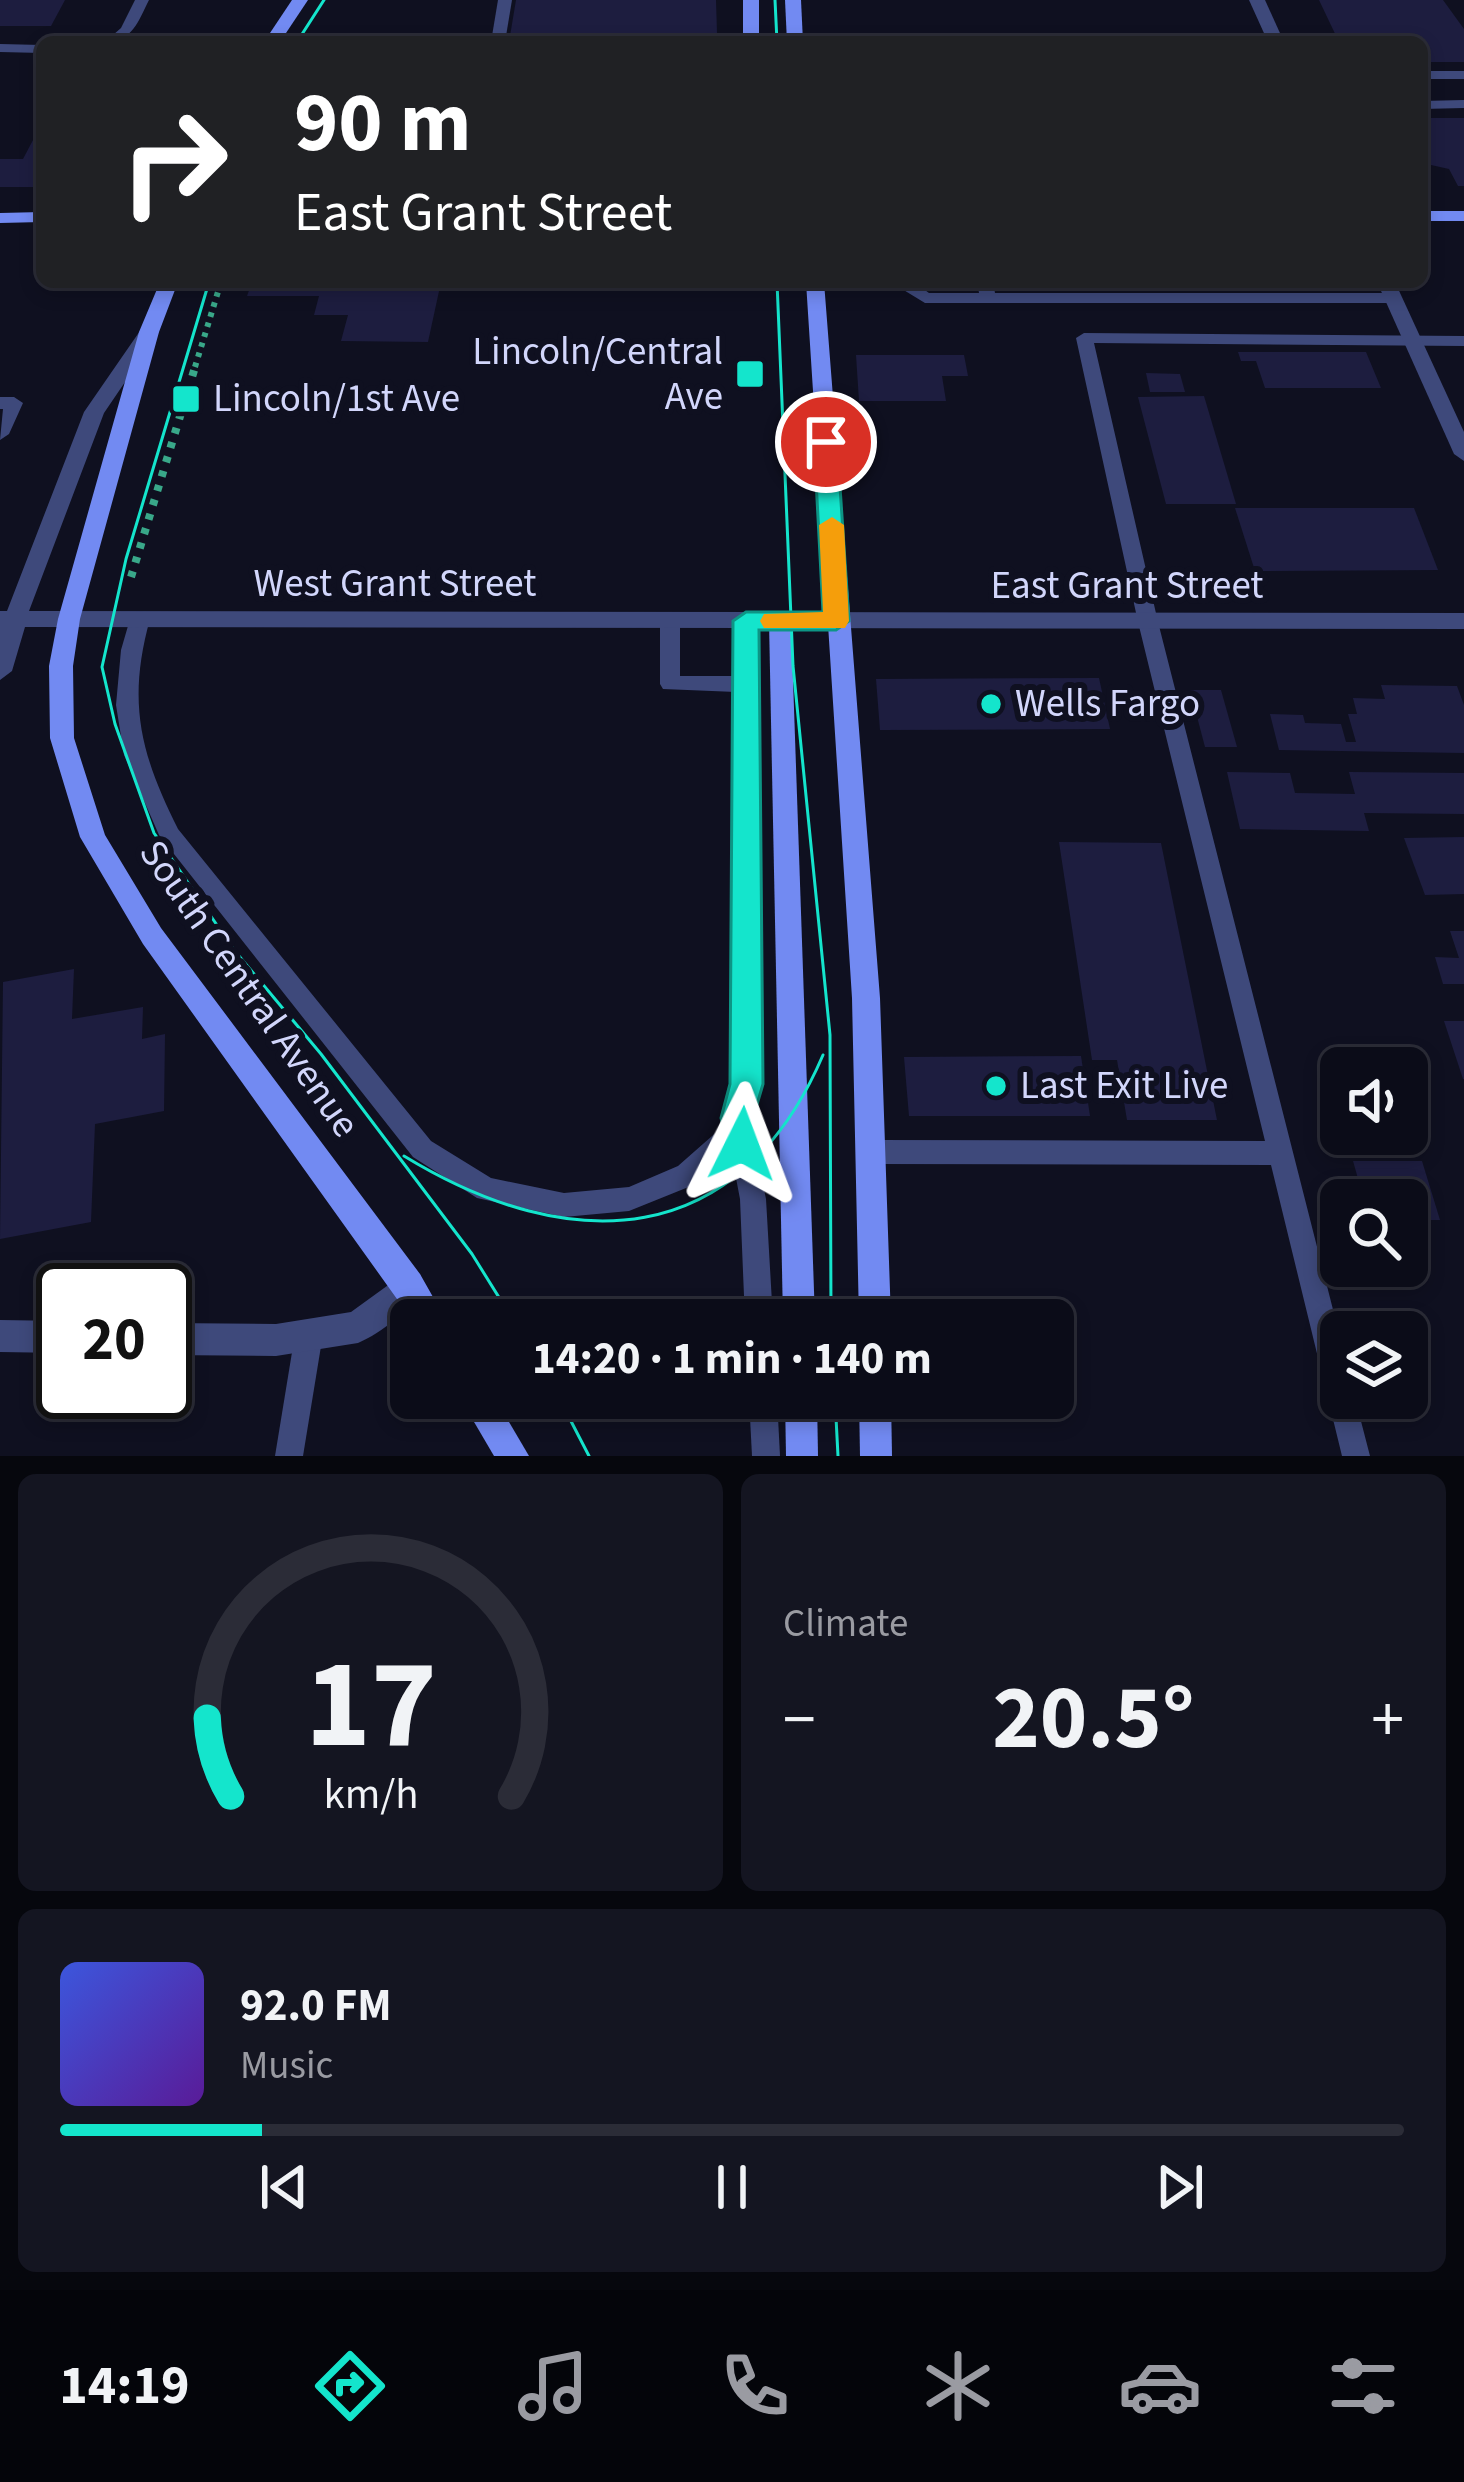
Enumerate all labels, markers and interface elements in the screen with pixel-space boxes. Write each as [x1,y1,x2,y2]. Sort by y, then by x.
text: 90 m [294,64,472,184]
icon: right [96,84,252,240]
text: East Grant Street [294,175,672,252]
place label: Lincoln/Central Ave [472,324,723,425]
marker: Lincoln/Central Ave [734,358,766,390]
place label: Lincoln/1st Ave [213,371,460,427]
marker: Lincoln/1st Ave [170,383,202,415]
pin [775,391,877,493]
icon: arrive [793,409,859,475]
street label: West Grant Street [254,556,536,612]
street label: East Grant Street [990,558,1264,614]
place label: Wells Fargo [1015,676,1200,732]
marker: Wells Fargo [978,691,1004,717]
street label: South Central Avenue [125,829,373,1149]
map controls [1320,1047,1428,1419]
button: sound [1320,1047,1428,1155]
place label: Last Exit Live [1020,1058,1228,1114]
marker: Last Exit Live [983,1073,1009,1099]
position arrow [679,1081,805,1207]
button: search [1320,1179,1428,1287]
speed limit sign: 20 [36,1263,192,1419]
button: layers [1320,1311,1428,1419]
text: 14:20 · 1 min · 140 m [532,1327,932,1391]
text: Climate [783,1596,908,1652]
text: 17 [305,1617,436,1795]
text: 20.5° [992,1655,1195,1783]
text: − [783,1673,816,1767]
text: + [1371,1673,1404,1767]
text: km/h [323,1763,418,1824]
text: 92.0 FM [240,1974,392,2038]
text: Music [240,2038,333,2094]
icon: previous [251,2154,317,2220]
icon: pause [699,2154,765,2220]
icon: next [1147,2154,1213,2220]
icon: directions [308,2344,392,2428]
icon: music [511,2344,595,2428]
icon: phone [713,2344,797,2428]
icon: climate [916,2344,1000,2428]
icon: car [1118,2344,1202,2428]
icon: filters [1321,2344,1405,2428]
text: 14:19 [59,2348,190,2425]

